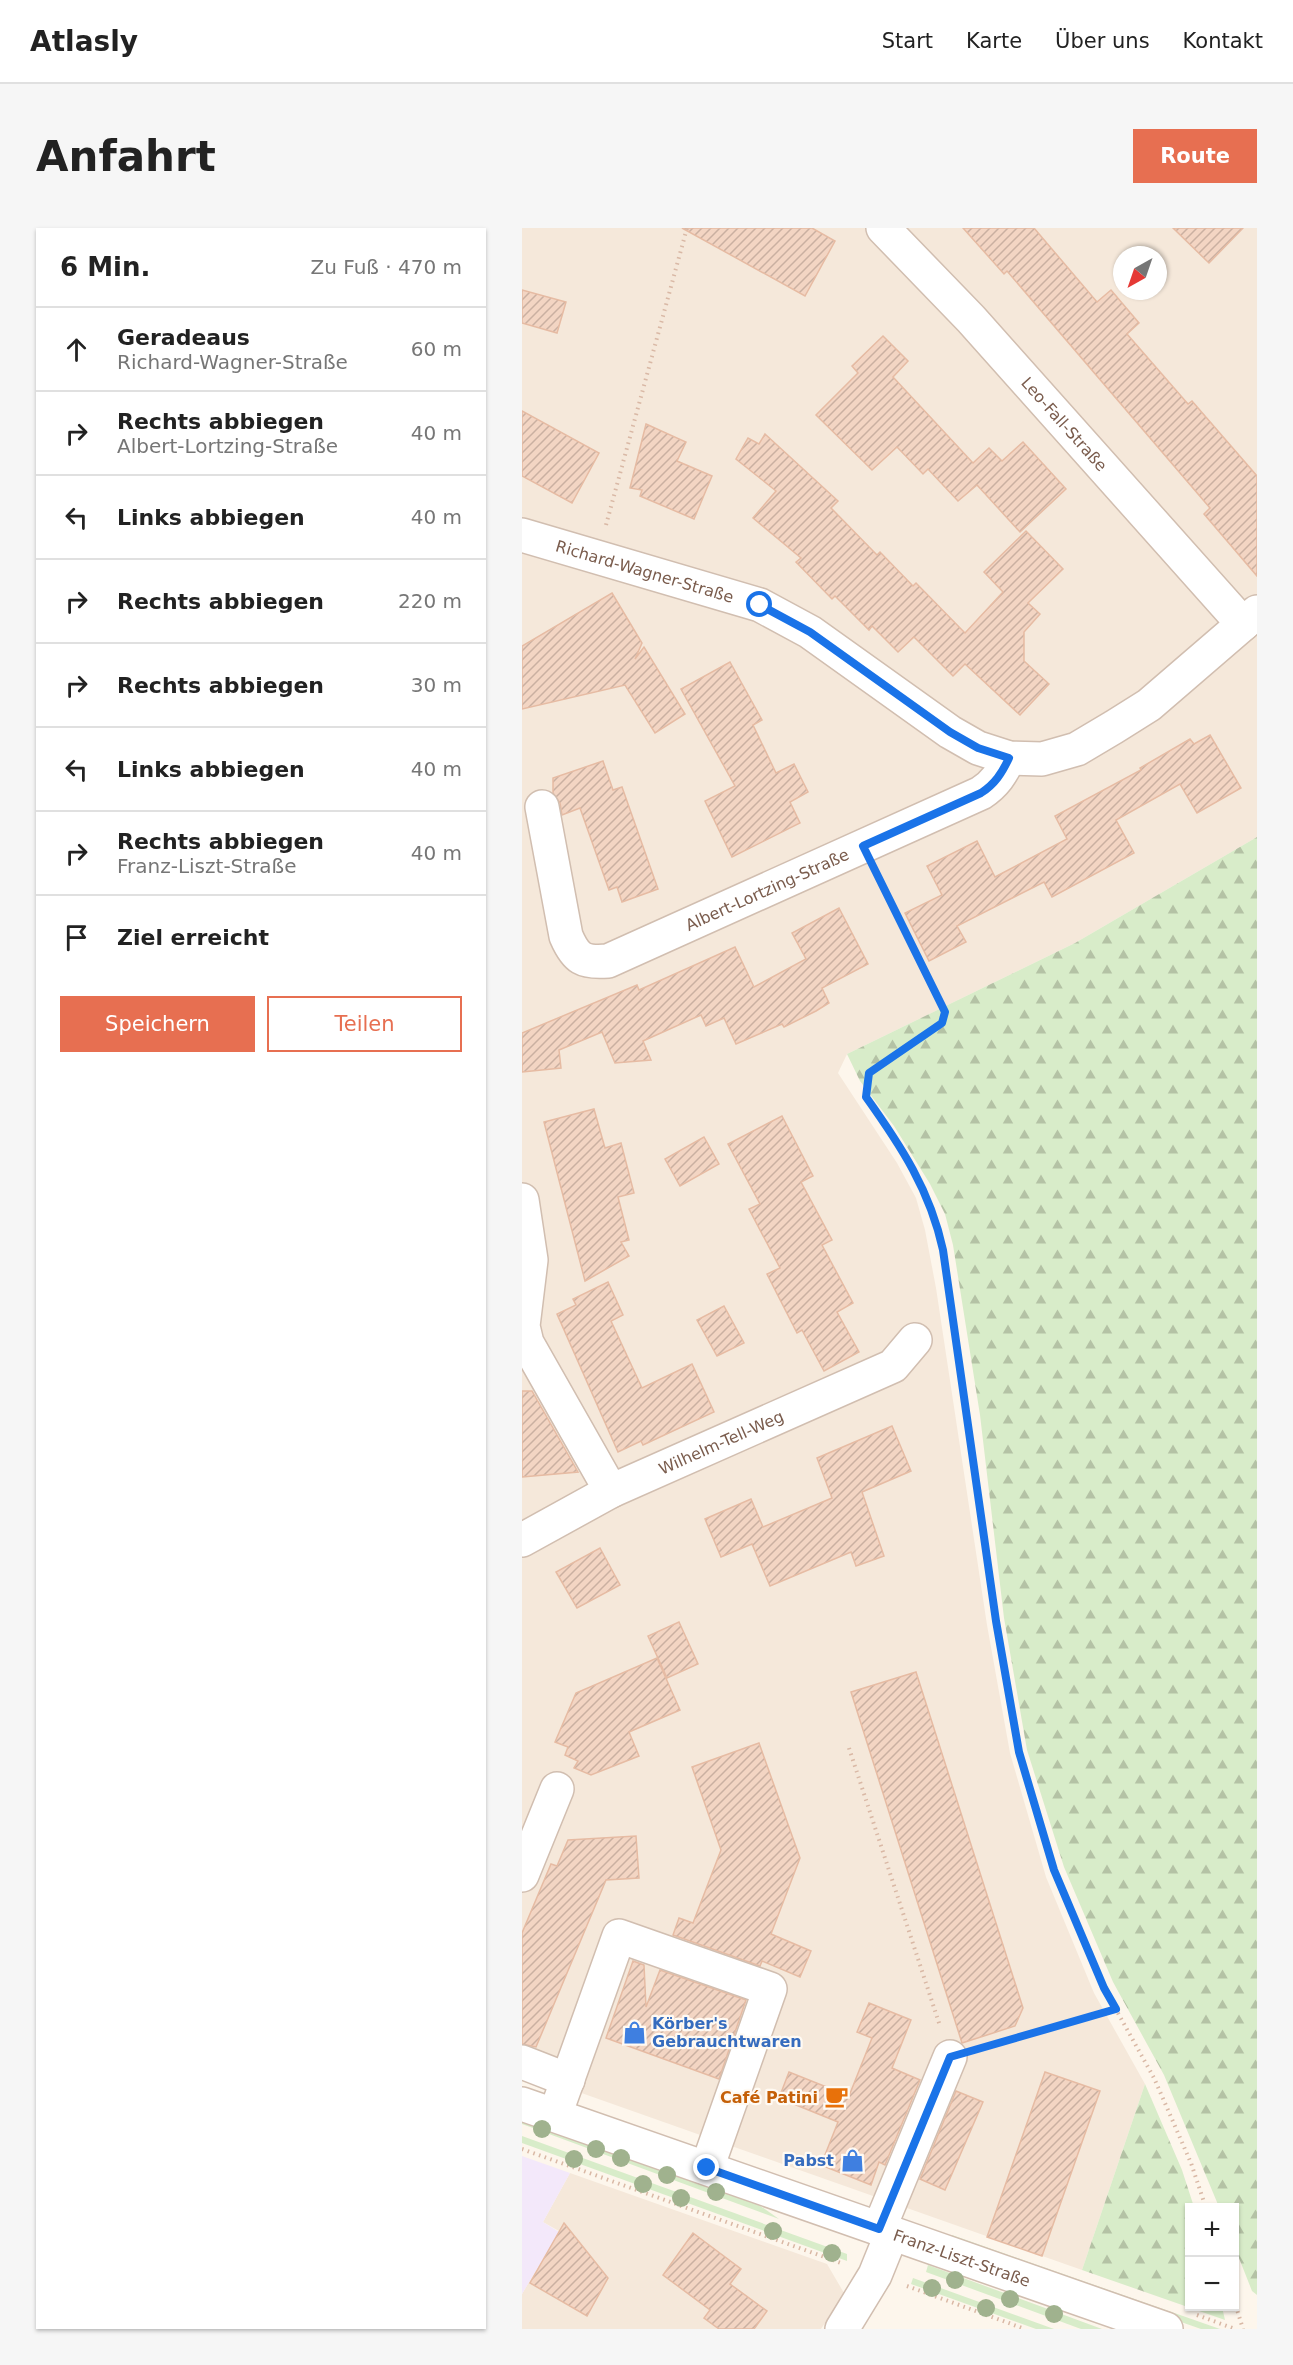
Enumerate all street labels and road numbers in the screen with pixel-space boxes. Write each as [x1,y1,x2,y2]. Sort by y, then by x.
street label: Leo-Fall-Straße [1018,373,1111,475]
street label: Richard-Wagner-Straße [553,536,736,606]
street label: Albert-Lortzing-Straße [682,844,852,934]
street label: Wilhelm-Tell-Weg [656,1406,786,1478]
street label: Franz-Liszt-Straße [891,2225,1033,2290]

